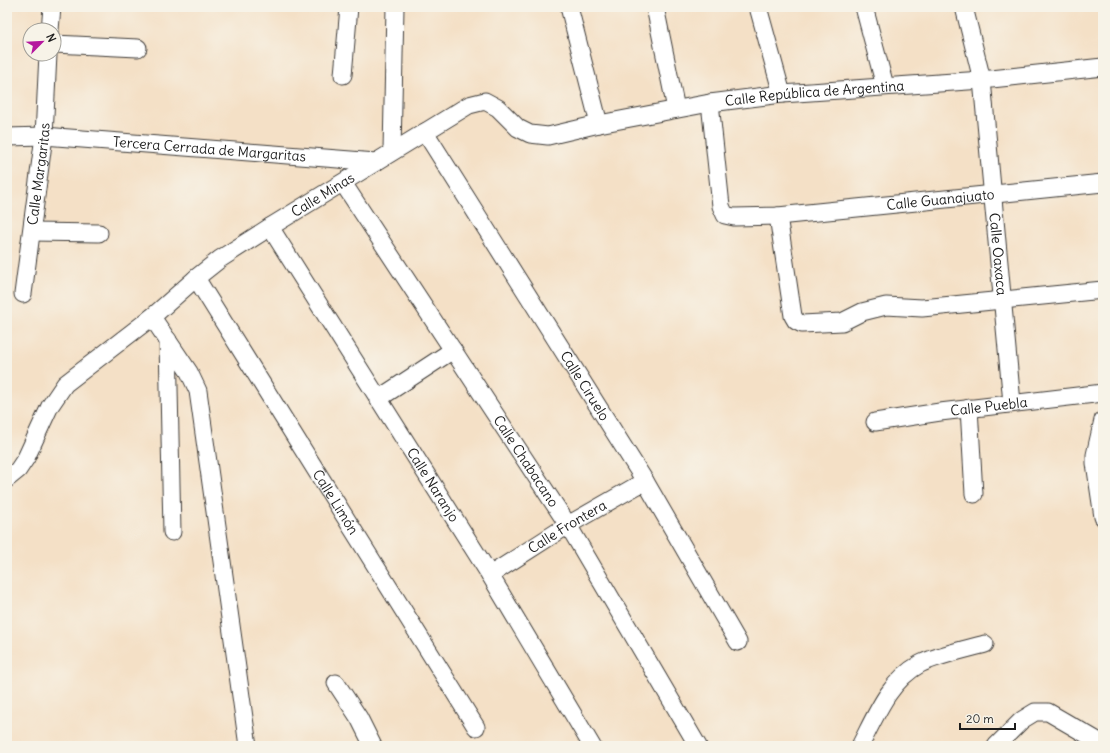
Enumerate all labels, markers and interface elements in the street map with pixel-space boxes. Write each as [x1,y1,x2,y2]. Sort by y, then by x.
north arrow [22,22,62,62]
text: N [43,32,59,44]
street label: Calle República de Argentina [724,76,905,110]
street label: Calle Margaritas [23,123,54,226]
street label: Tercera Cerrada de Margaritas [112,132,307,165]
street label: Calle Minas [288,168,358,221]
street label: Calle Guanajuato [886,185,995,214]
street label: Calle Oaxaca [985,212,1011,296]
street label: Calle Ciruelo [556,348,614,424]
street label: Calle Puebla [950,393,1028,420]
street label: Calle Chabacano [489,412,563,511]
street label: Calle Naranjo [403,444,463,525]
street label: Calle Limón [309,466,363,538]
street label: Calle Frontera [524,496,610,557]
scale bar [960,705,1015,731]
text: 20 m [966,711,994,726]

